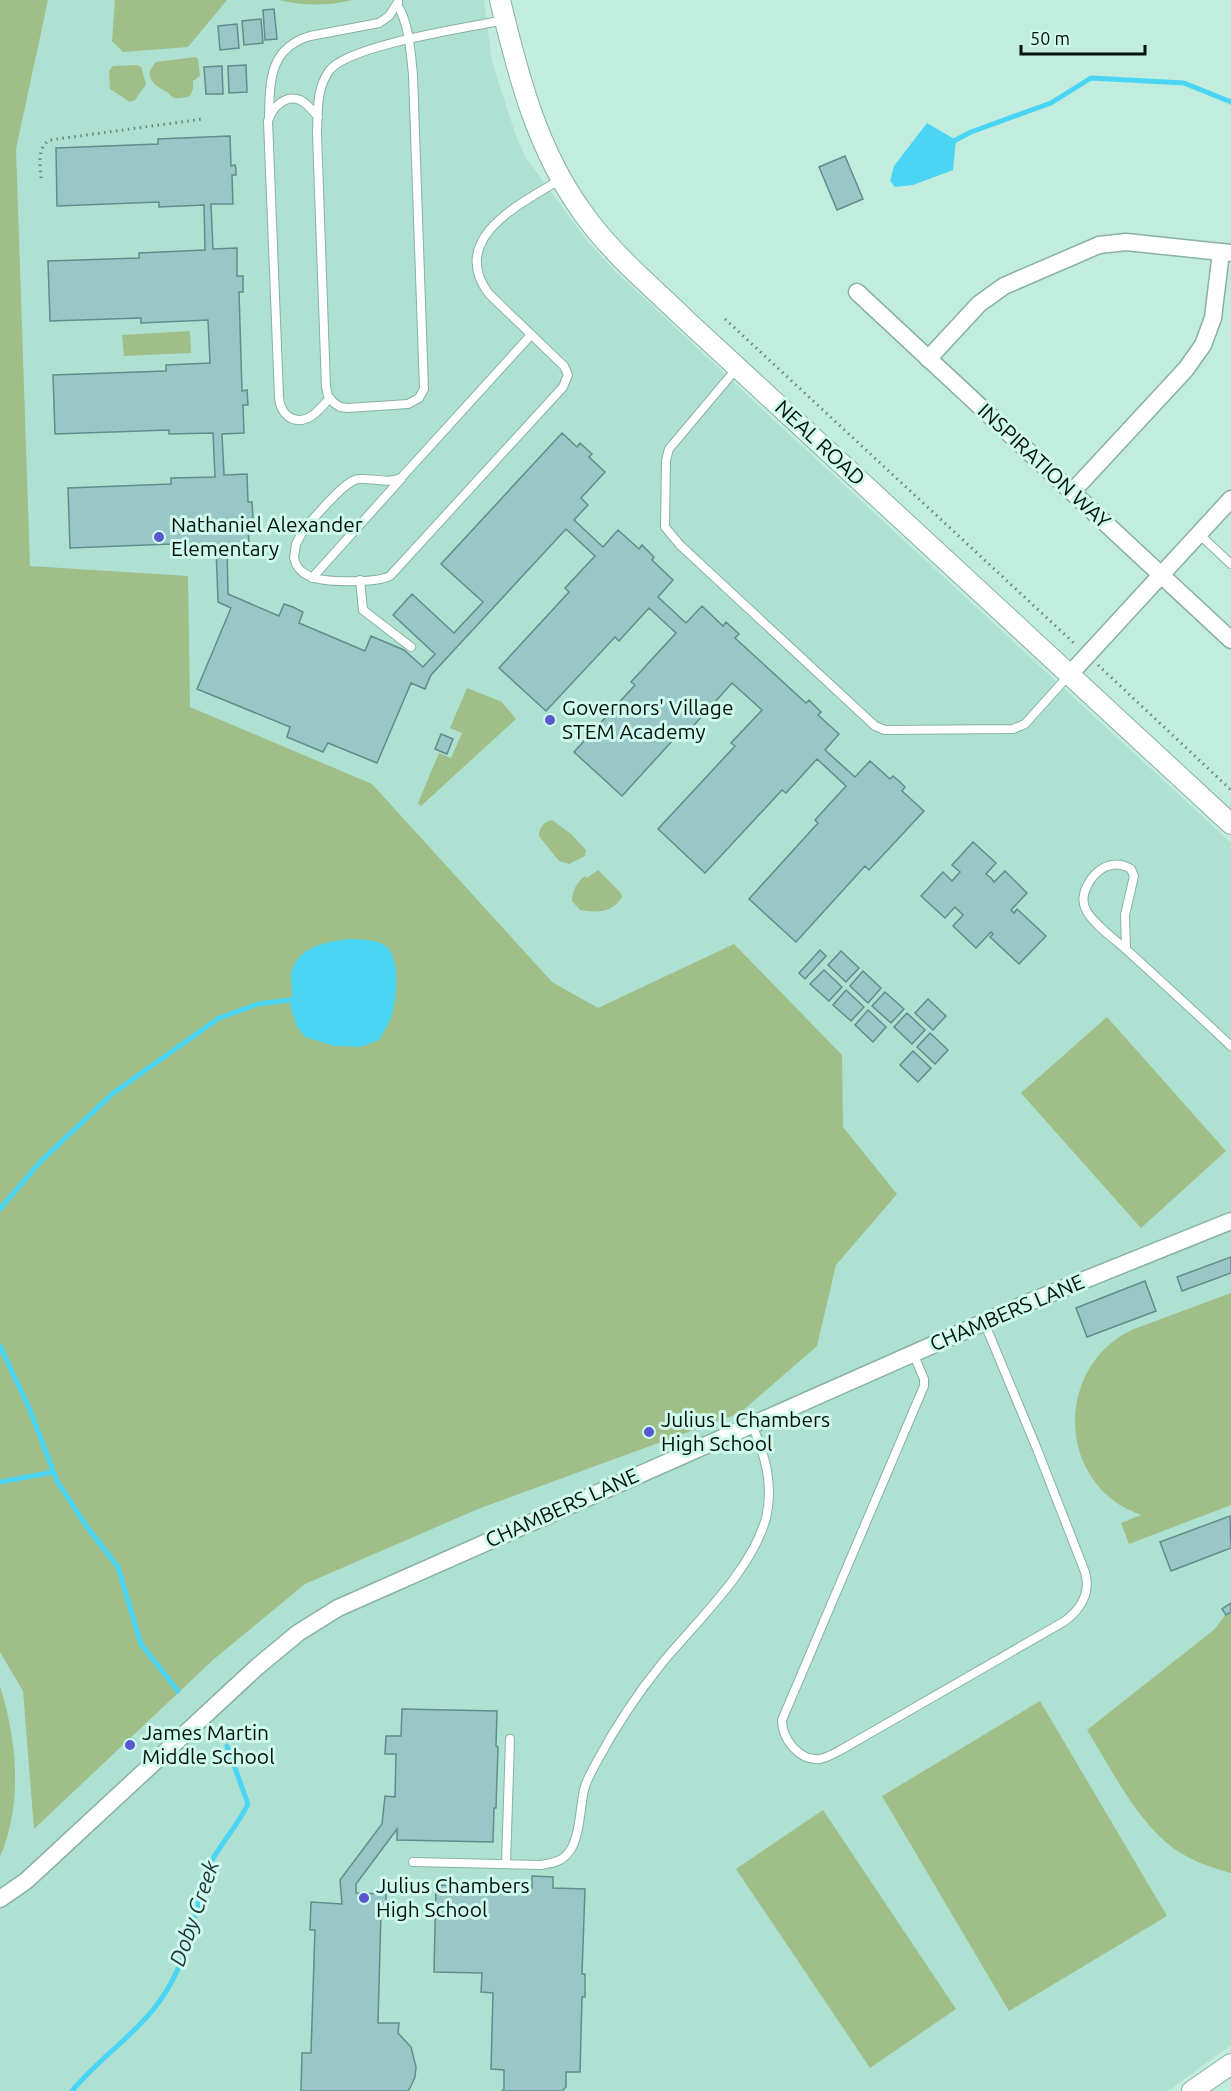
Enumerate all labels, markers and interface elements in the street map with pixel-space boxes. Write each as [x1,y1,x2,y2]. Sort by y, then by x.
scale bar [1021,18,1146,56]
text: 50 m [1030,28,1070,48]
street label: NEAL ROAD [771,395,871,490]
street label: INSPIRATION WAY [974,398,1116,533]
place label: Nathaniel Alexander Elementary [171,512,363,560]
marker: Nathaniel Alexander Elementary [152,530,166,544]
place label: Governors' Village STEM Academy [562,695,734,743]
marker: Governors' Village STEM Academy [543,713,557,727]
street label: CHAMBERS LANE [926,1269,1087,1355]
place label: Julius L Chambers High School [661,1407,830,1455]
marker: Julius L Chambers High School [642,1425,656,1439]
street label: CHAMBERS LANE [481,1463,642,1552]
place label: James Martin Middle School [142,1720,275,1768]
marker: James Martin Middle School [123,1738,137,1752]
water label: Doby Creek [164,1856,224,1969]
place label: Julius Chambers High School [376,1873,530,1921]
marker: Julius Chambers High School [357,1891,371,1905]

